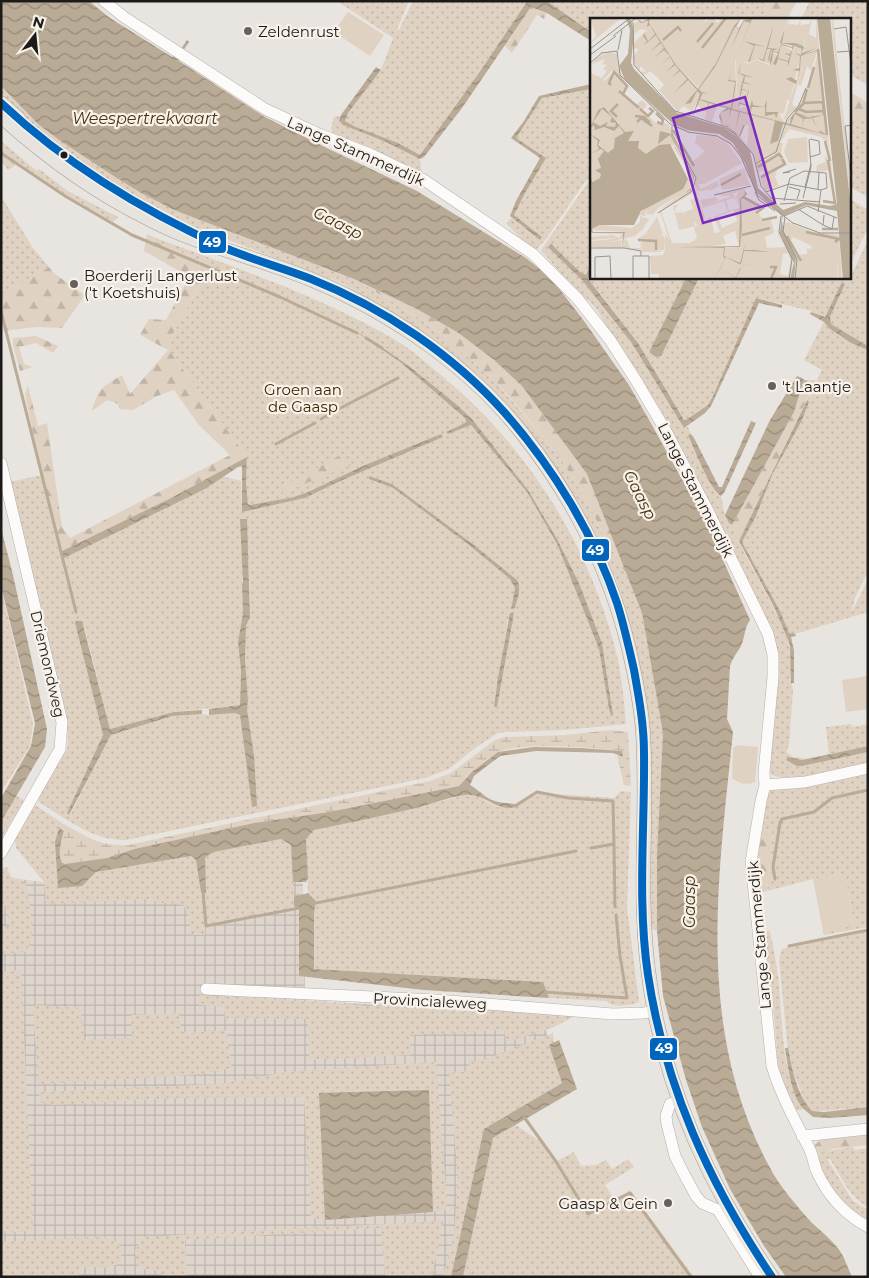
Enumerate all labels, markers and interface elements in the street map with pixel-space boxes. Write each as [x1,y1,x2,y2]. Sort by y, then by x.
north arrow [10,10,60,60]
text: N [31,12,47,33]
inset map [590,18,852,279]
place label: Zeldenrust [258,22,340,41]
marker: Zeldenrust [242,25,254,37]
water label: Weespertrekvaart [72,109,218,128]
street label: Lange Stammerdijk [284,112,428,190]
unlabelled marker [59,150,69,160]
water label: Gaasp [310,203,366,243]
line badge: 49 [198,230,227,254]
text: 49 [203,233,221,251]
place label: Boerderij Langerlust ('t Koetshuis) [84,266,237,302]
marker: Boerderij Langerlust ('t Koetshuis) [68,278,80,290]
place label: 't Laantje [782,377,851,396]
park label: Groen aan de Gaasp [264,380,342,416]
marker: 't Laantje [766,380,778,392]
street label: Lange Stammerdijk [654,419,738,561]
water label: Gaasp [620,467,660,523]
line badge: 49 [581,538,610,562]
text: 49 [586,541,604,559]
street label: Driemondweg [26,609,70,719]
street label: Lange Stammerdijk [743,860,775,1010]
water label: Gaasp [680,875,699,928]
street label: Provincialeweg [372,989,488,1013]
line badge: 49 [649,1037,678,1061]
text: 49 [655,1039,673,1057]
place label: Gaasp & Gein [558,1194,658,1213]
marker: Gaasp & Gein [662,1197,674,1209]

